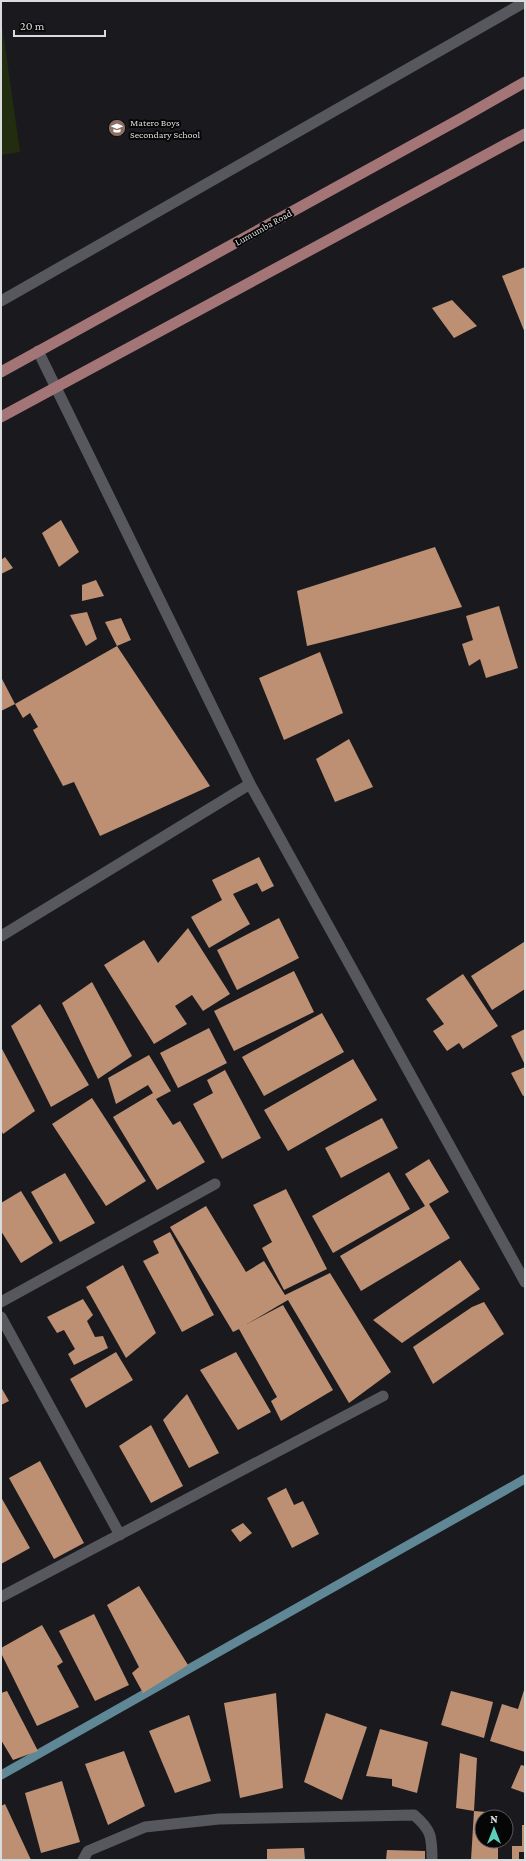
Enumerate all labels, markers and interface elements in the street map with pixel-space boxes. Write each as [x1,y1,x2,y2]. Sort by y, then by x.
scale bar [14,12,105,38]
text: 20 m [20,19,45,33]
place label: Matero Boys Secondary School [130,117,201,140]
school or university icon: Matero Boys Secondary School [107,118,127,138]
street label: Lumumba Road [233,207,294,248]
north arrow [474,1809,514,1849]
text: N [490,1813,498,1825]

